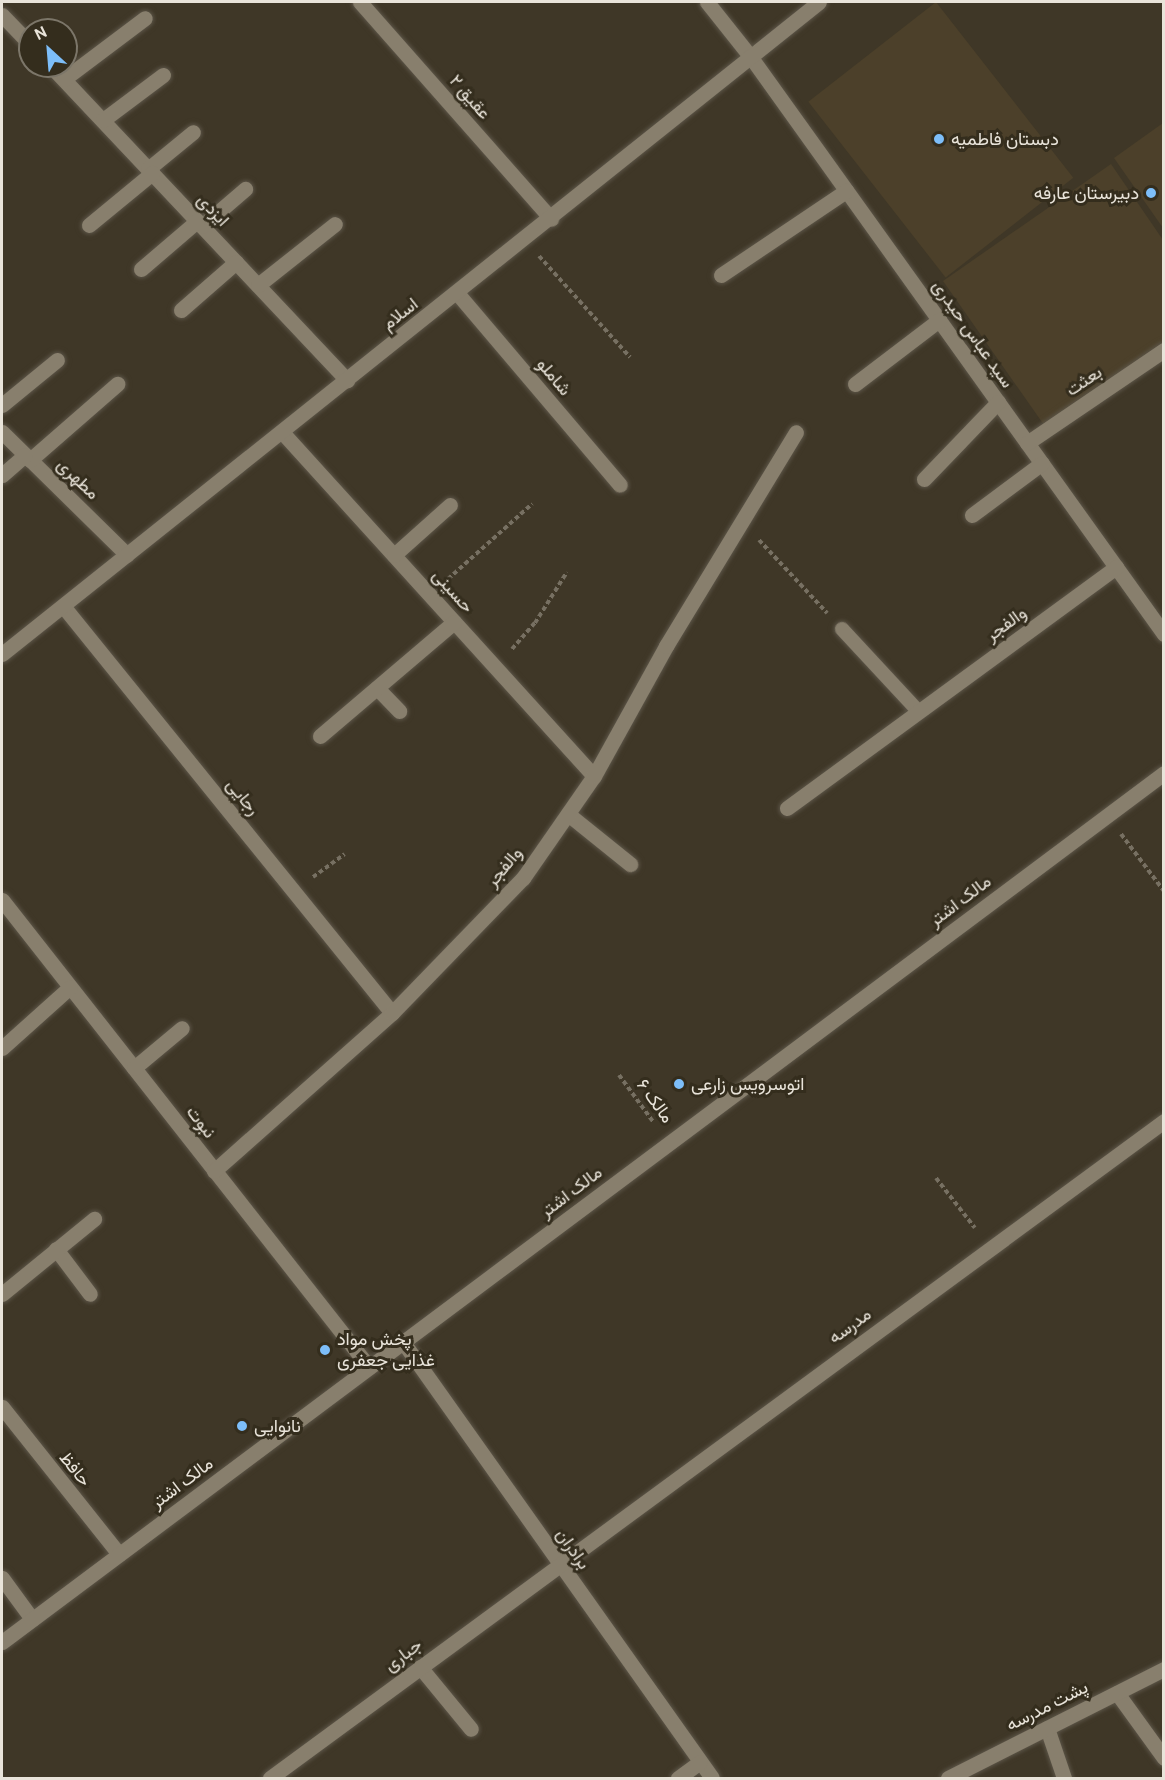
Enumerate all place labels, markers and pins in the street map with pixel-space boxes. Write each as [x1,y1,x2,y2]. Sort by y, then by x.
place label: دبستان فاطمیه [951,128,1059,150]
marker: دبستان فاطمیه [932,132,946,146]
place label: دبیرستان عارفه [1034,182,1139,204]
marker: دبیرستان عارفه [1144,186,1158,200]
place label: اتوسرویس زارعی [691,1073,804,1095]
marker: اتوسرویس زارعی [672,1077,686,1091]
place label: پخش مواد غذایی جعفری [337,1329,435,1372]
marker: پخش مواد غذایی جعفری [318,1343,332,1357]
place label: نانوایی [254,1415,301,1437]
marker: نانوایی [235,1419,249,1433]

